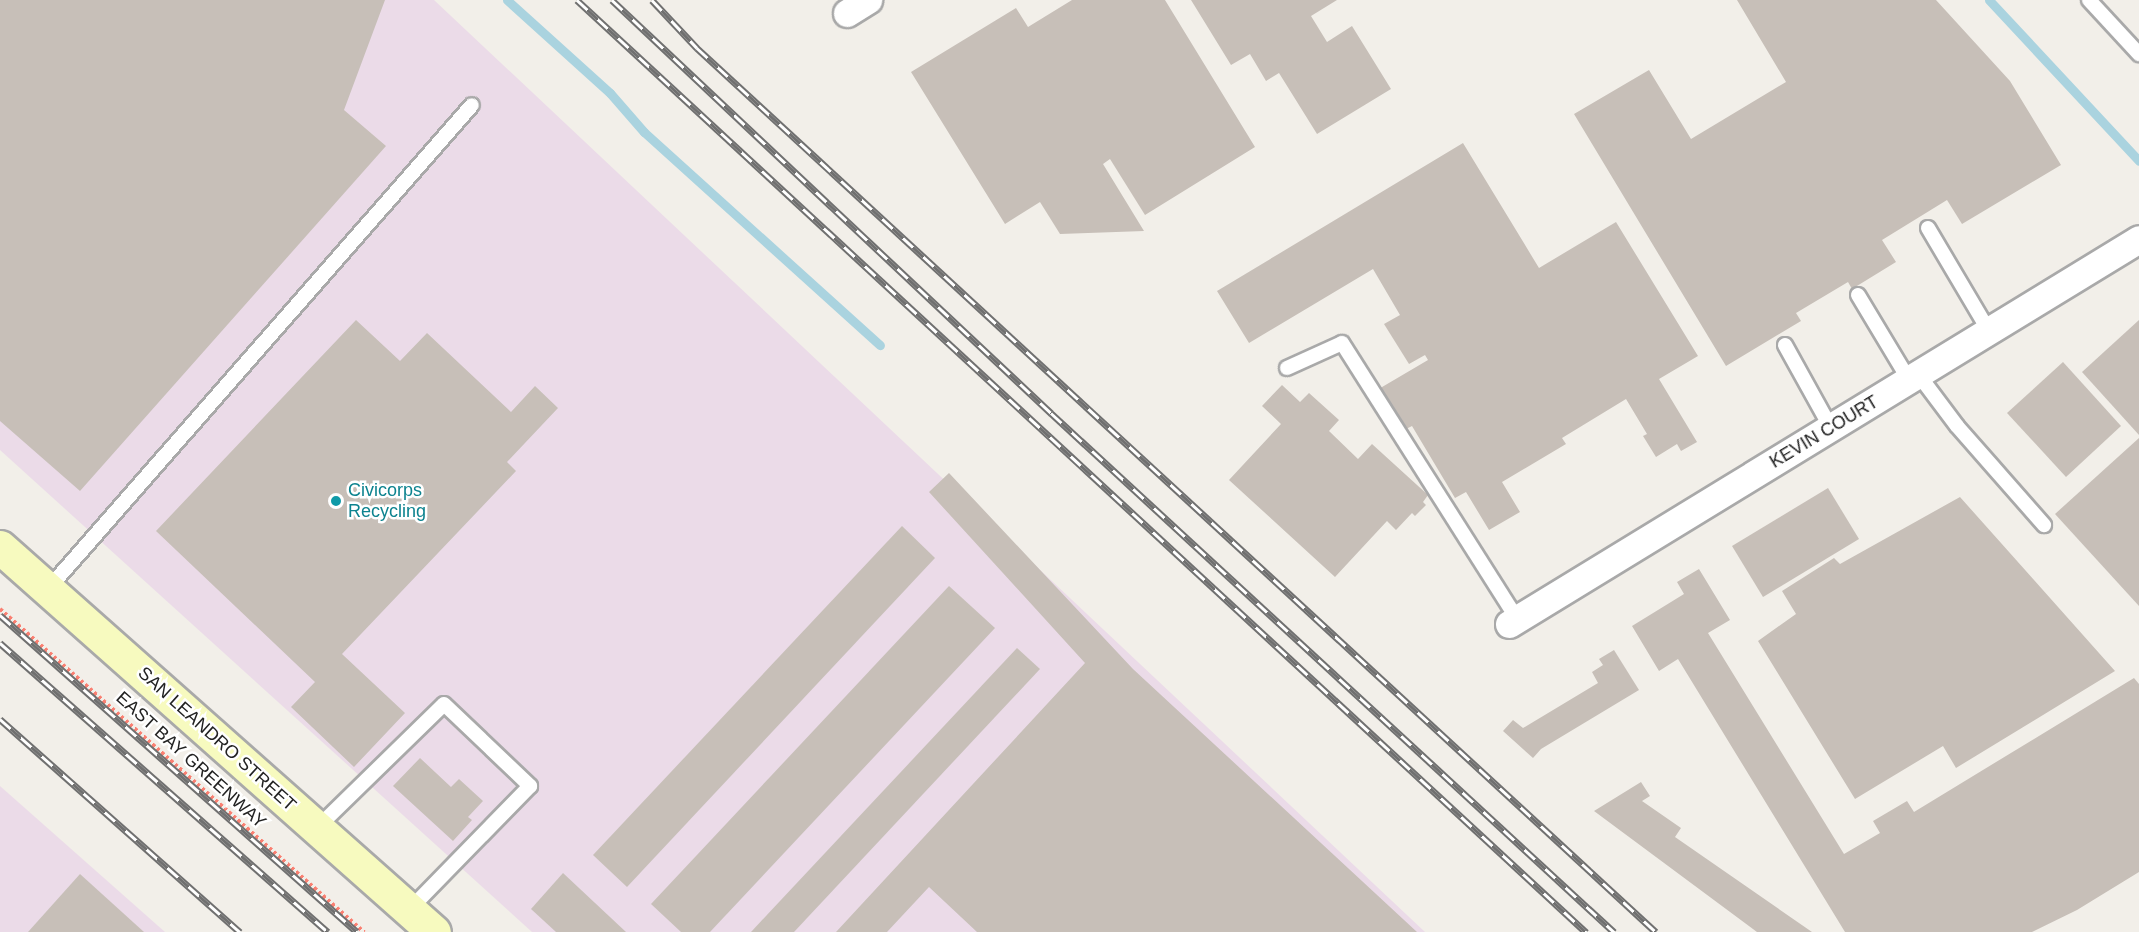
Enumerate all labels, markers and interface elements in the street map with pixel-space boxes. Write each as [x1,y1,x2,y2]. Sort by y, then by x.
street label: KEVIN COURT [1766,391,1882,473]
place label: Civicorps Recycling [348,480,426,522]
marker: Civicorps Recycling [329,494,343,508]
street label: SAN LEANDRO STREET [134,662,300,816]
street label: EAST BAY GREENWAY [111,687,271,833]

